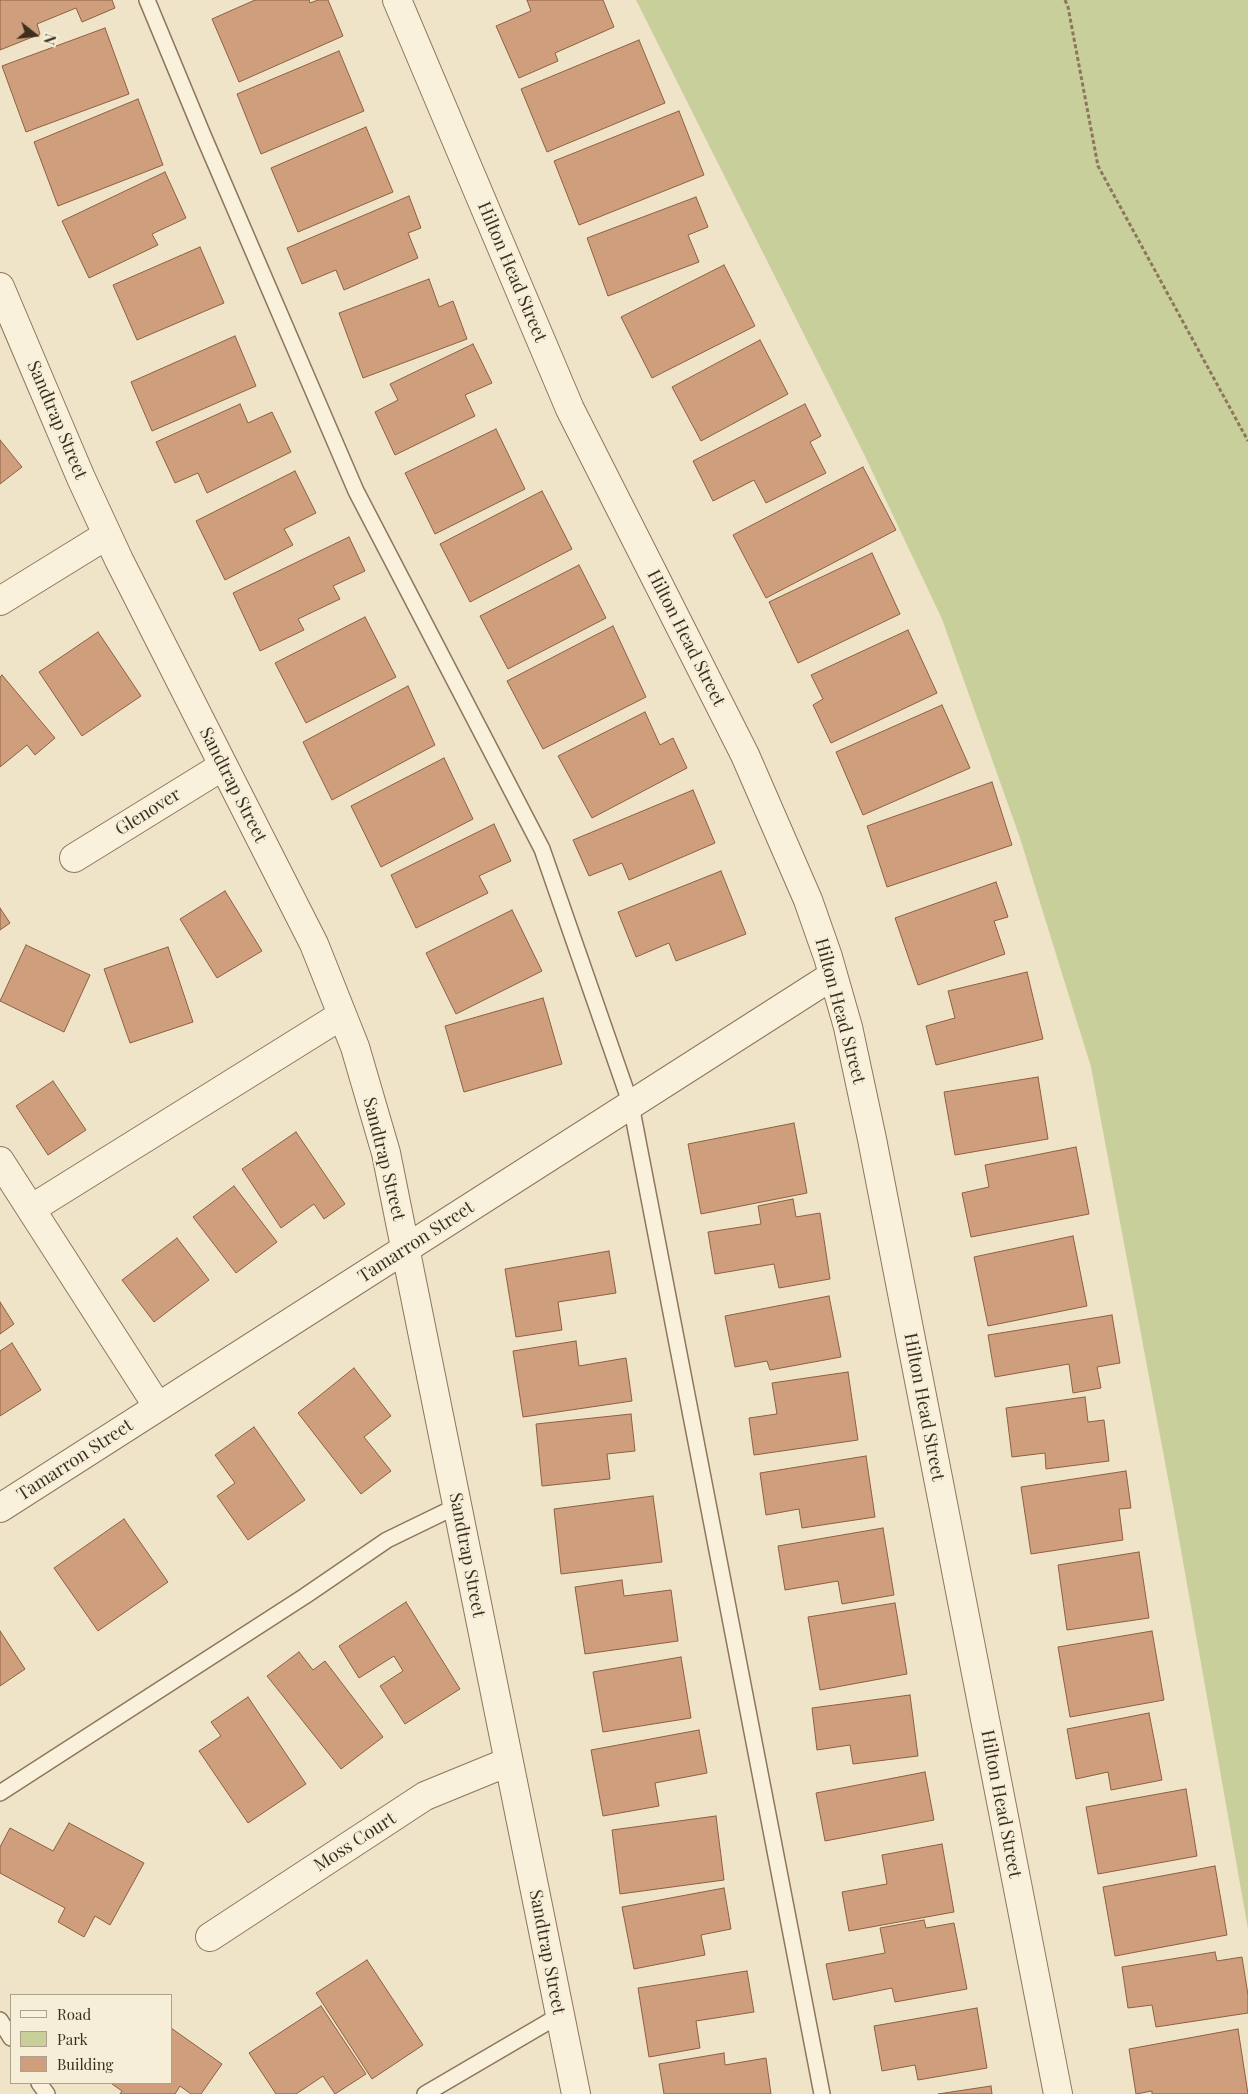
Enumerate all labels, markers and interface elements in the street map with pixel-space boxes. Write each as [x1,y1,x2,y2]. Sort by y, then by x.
north arrow [10,10,60,60]
text: N [39,32,60,47]
street label: Hilton Head Street [473,199,551,345]
street label: Sandtrap Street [22,358,92,482]
street label: Hilton Head Street [642,566,730,710]
street label: Sandtrap Street [195,724,271,846]
street label: Glenover [111,784,185,840]
street label: Hilton Head Street [810,936,870,1086]
street label: Sandtrap Street [358,1095,410,1223]
street label: Tamarron Street [354,1196,478,1288]
street label: Hilton Head Street [899,1331,949,1483]
street label: Tamarron Street [13,1414,137,1506]
street label: Sandtrap Street [444,1491,490,1619]
street label: Hilton Head Street [976,1728,1026,1880]
street label: Moss Court [310,1808,400,1876]
street label: Sandtrap Street [524,1888,570,2016]
legend [10,1994,172,2084]
text: Road [57,2004,91,2024]
text: Park [57,2029,88,2049]
text: Building [57,2054,113,2074]

